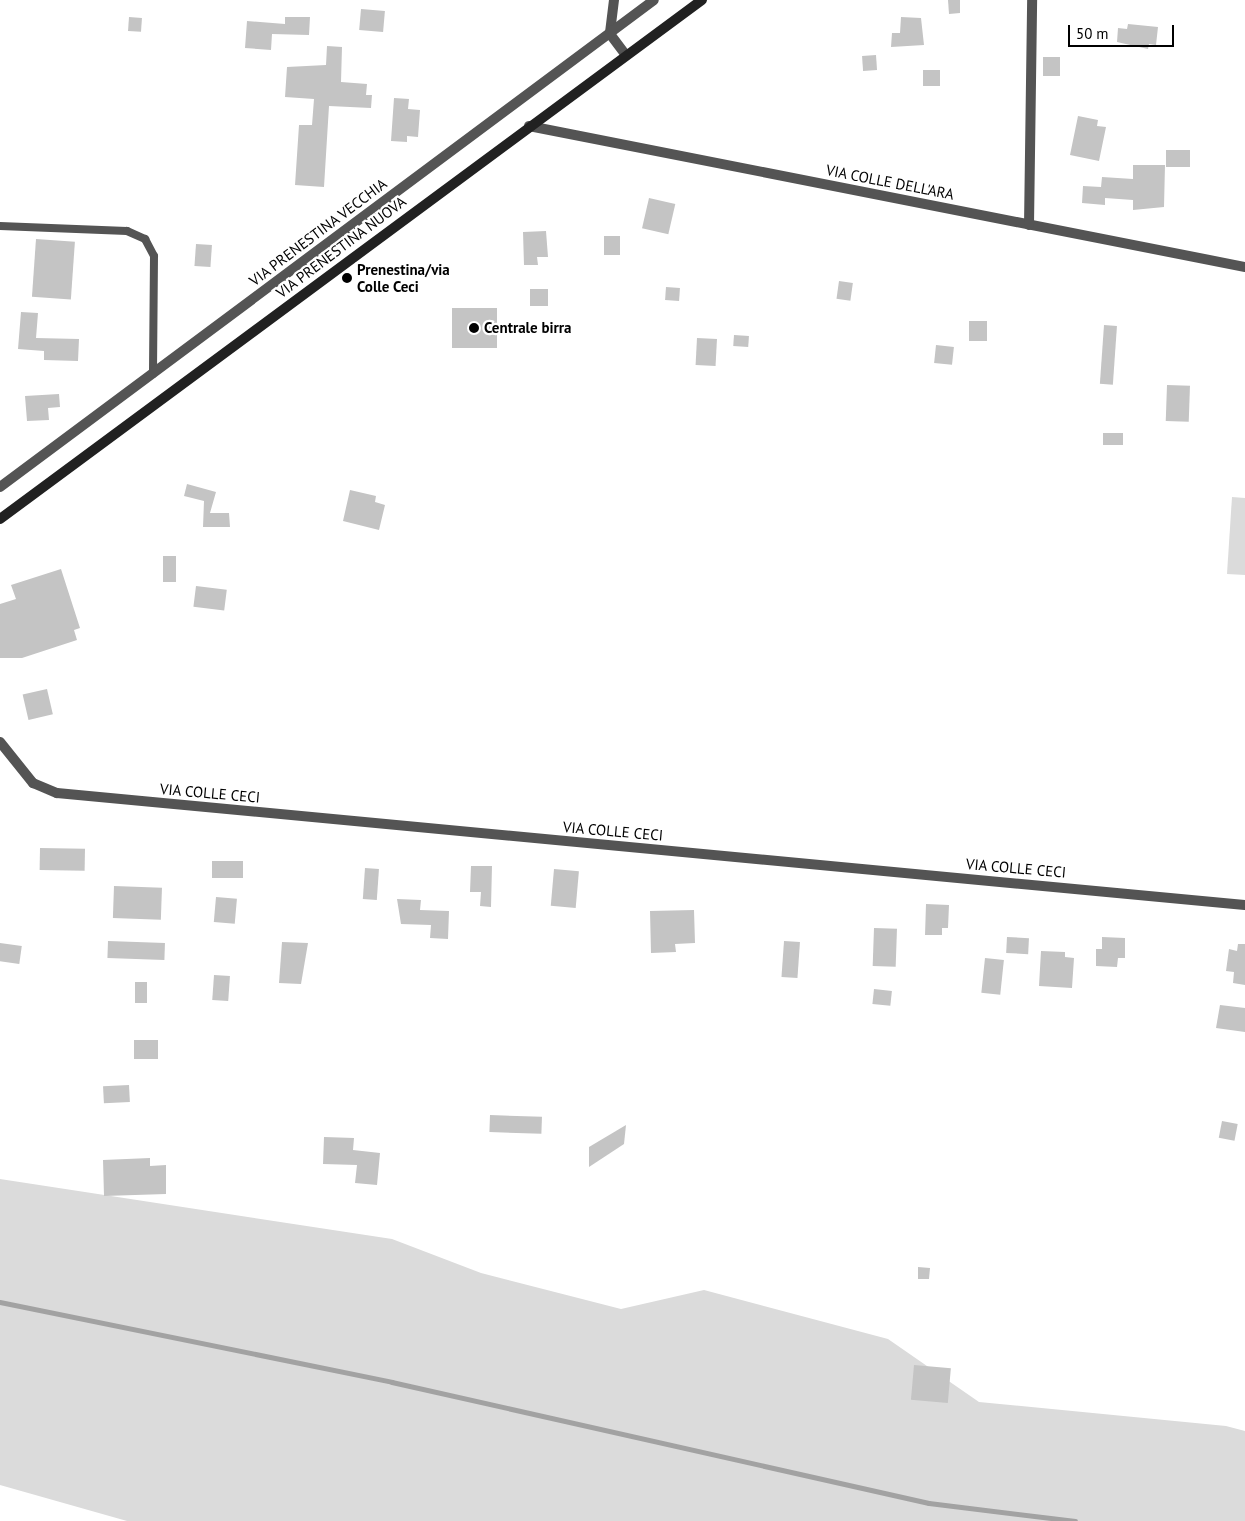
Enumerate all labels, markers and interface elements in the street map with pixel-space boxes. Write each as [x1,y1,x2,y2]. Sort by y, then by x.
scale bar [1070,15,1176,47]
text: 50 m [1076,24,1109,43]
street label: VIA COLLE DELL'ARA [824,161,956,203]
street label: VIA PRENESTINA VECCHIA [245,174,391,290]
street label: VIA PRENESTINA NUOVA [272,192,410,302]
place label: Prenestina/via Colle Ceci [357,260,450,295]
marker: Prenestina/via Colle Ceci [341,272,353,284]
place label: Centrale birra [484,319,571,337]
marker: Centrale birra [468,322,480,334]
street label: VIA COLLE CECI [159,780,261,806]
street label: VIA COLLE CECI [562,818,664,844]
street label: VIA COLLE CECI [965,855,1067,881]

